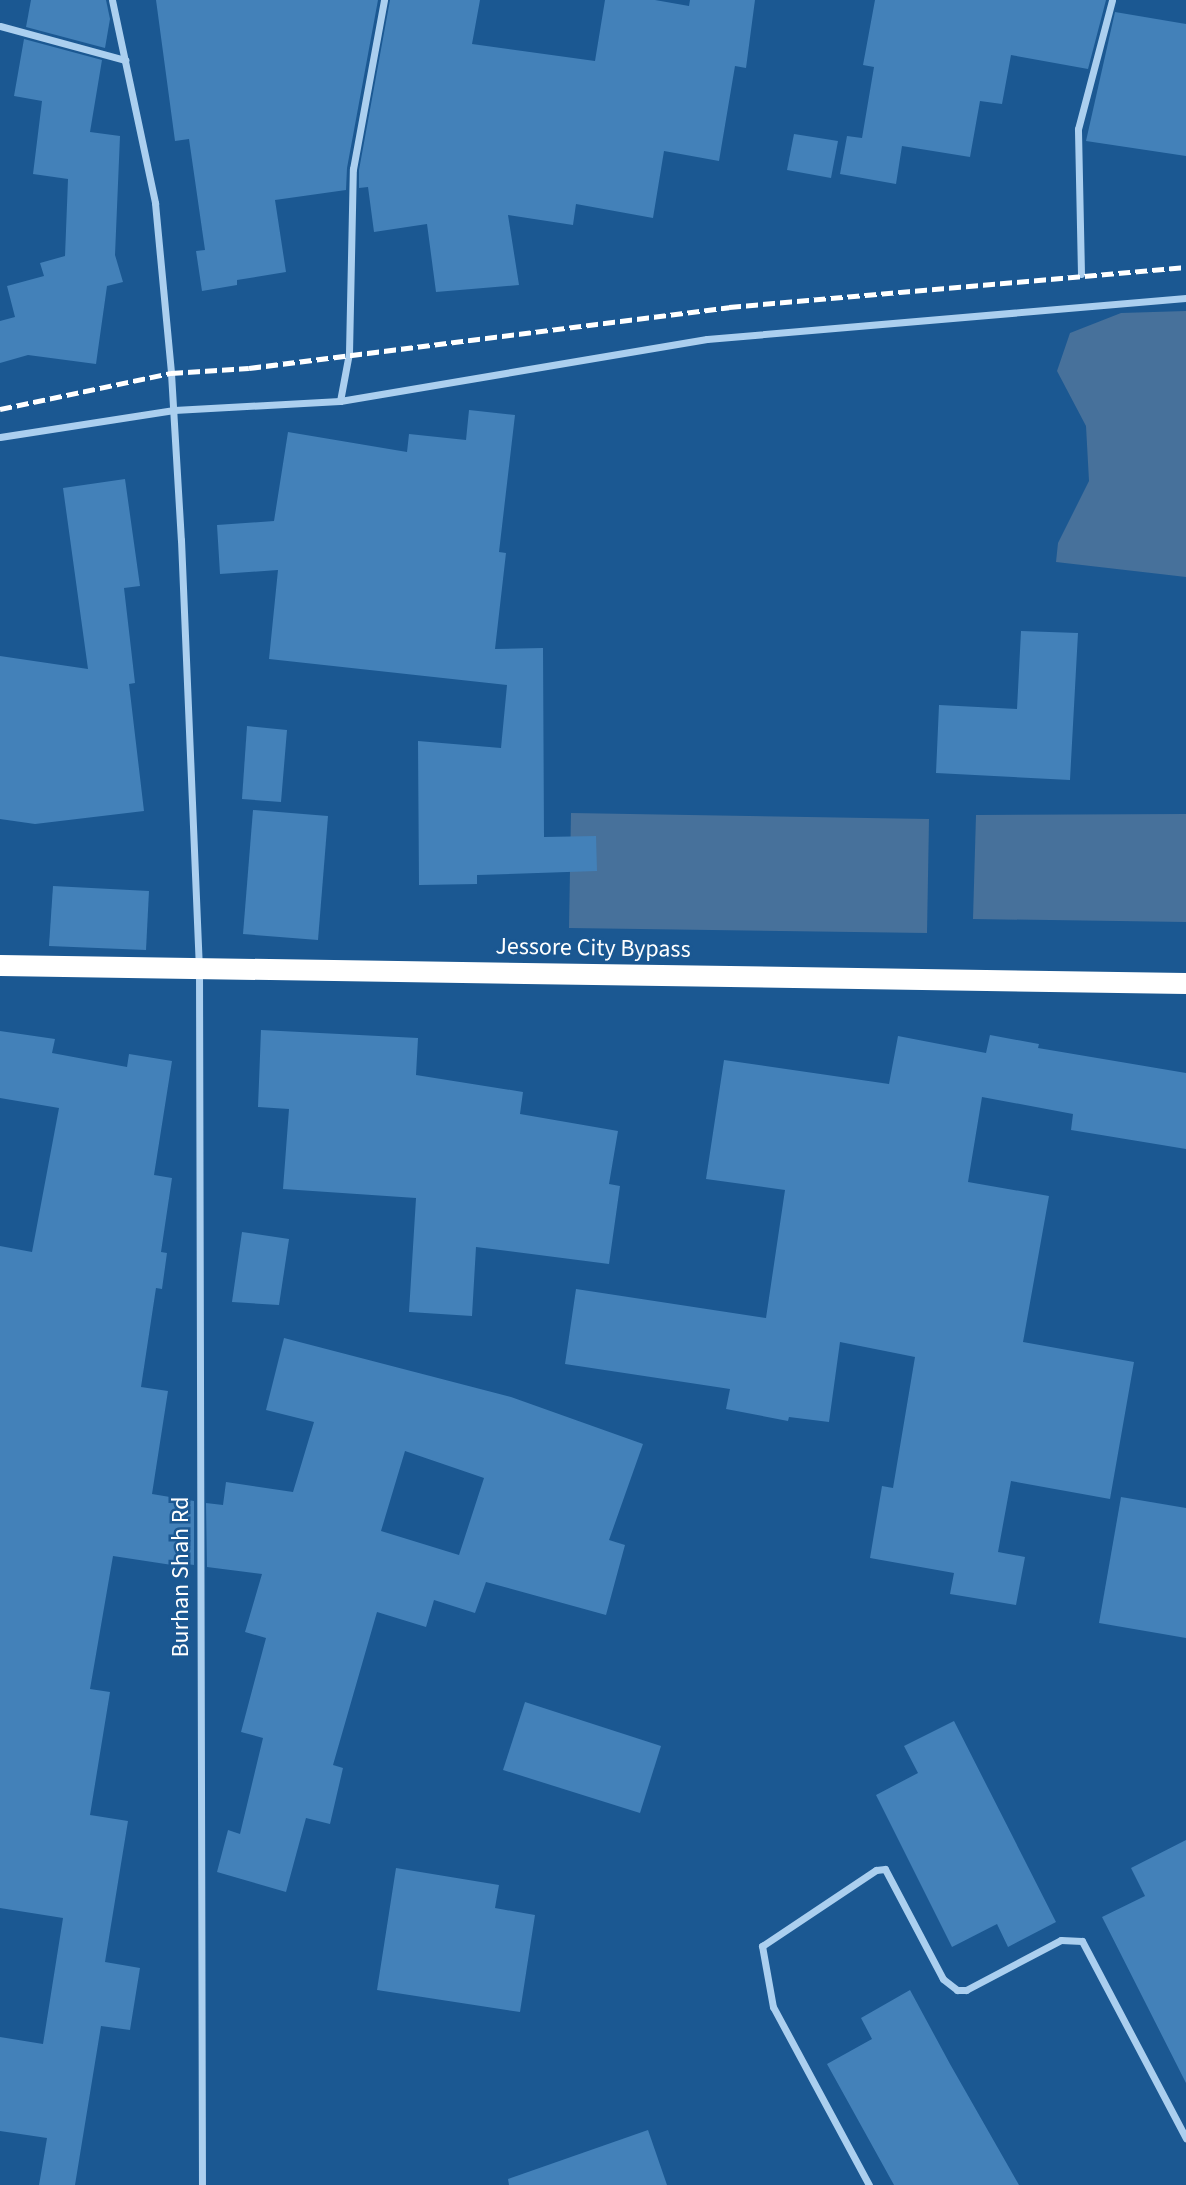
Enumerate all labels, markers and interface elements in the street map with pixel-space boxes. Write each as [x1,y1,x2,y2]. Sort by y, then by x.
street label: Jessore City Bypass [495,932,691,964]
street label: Burhan Shah Rd [167,1496,195,1658]

